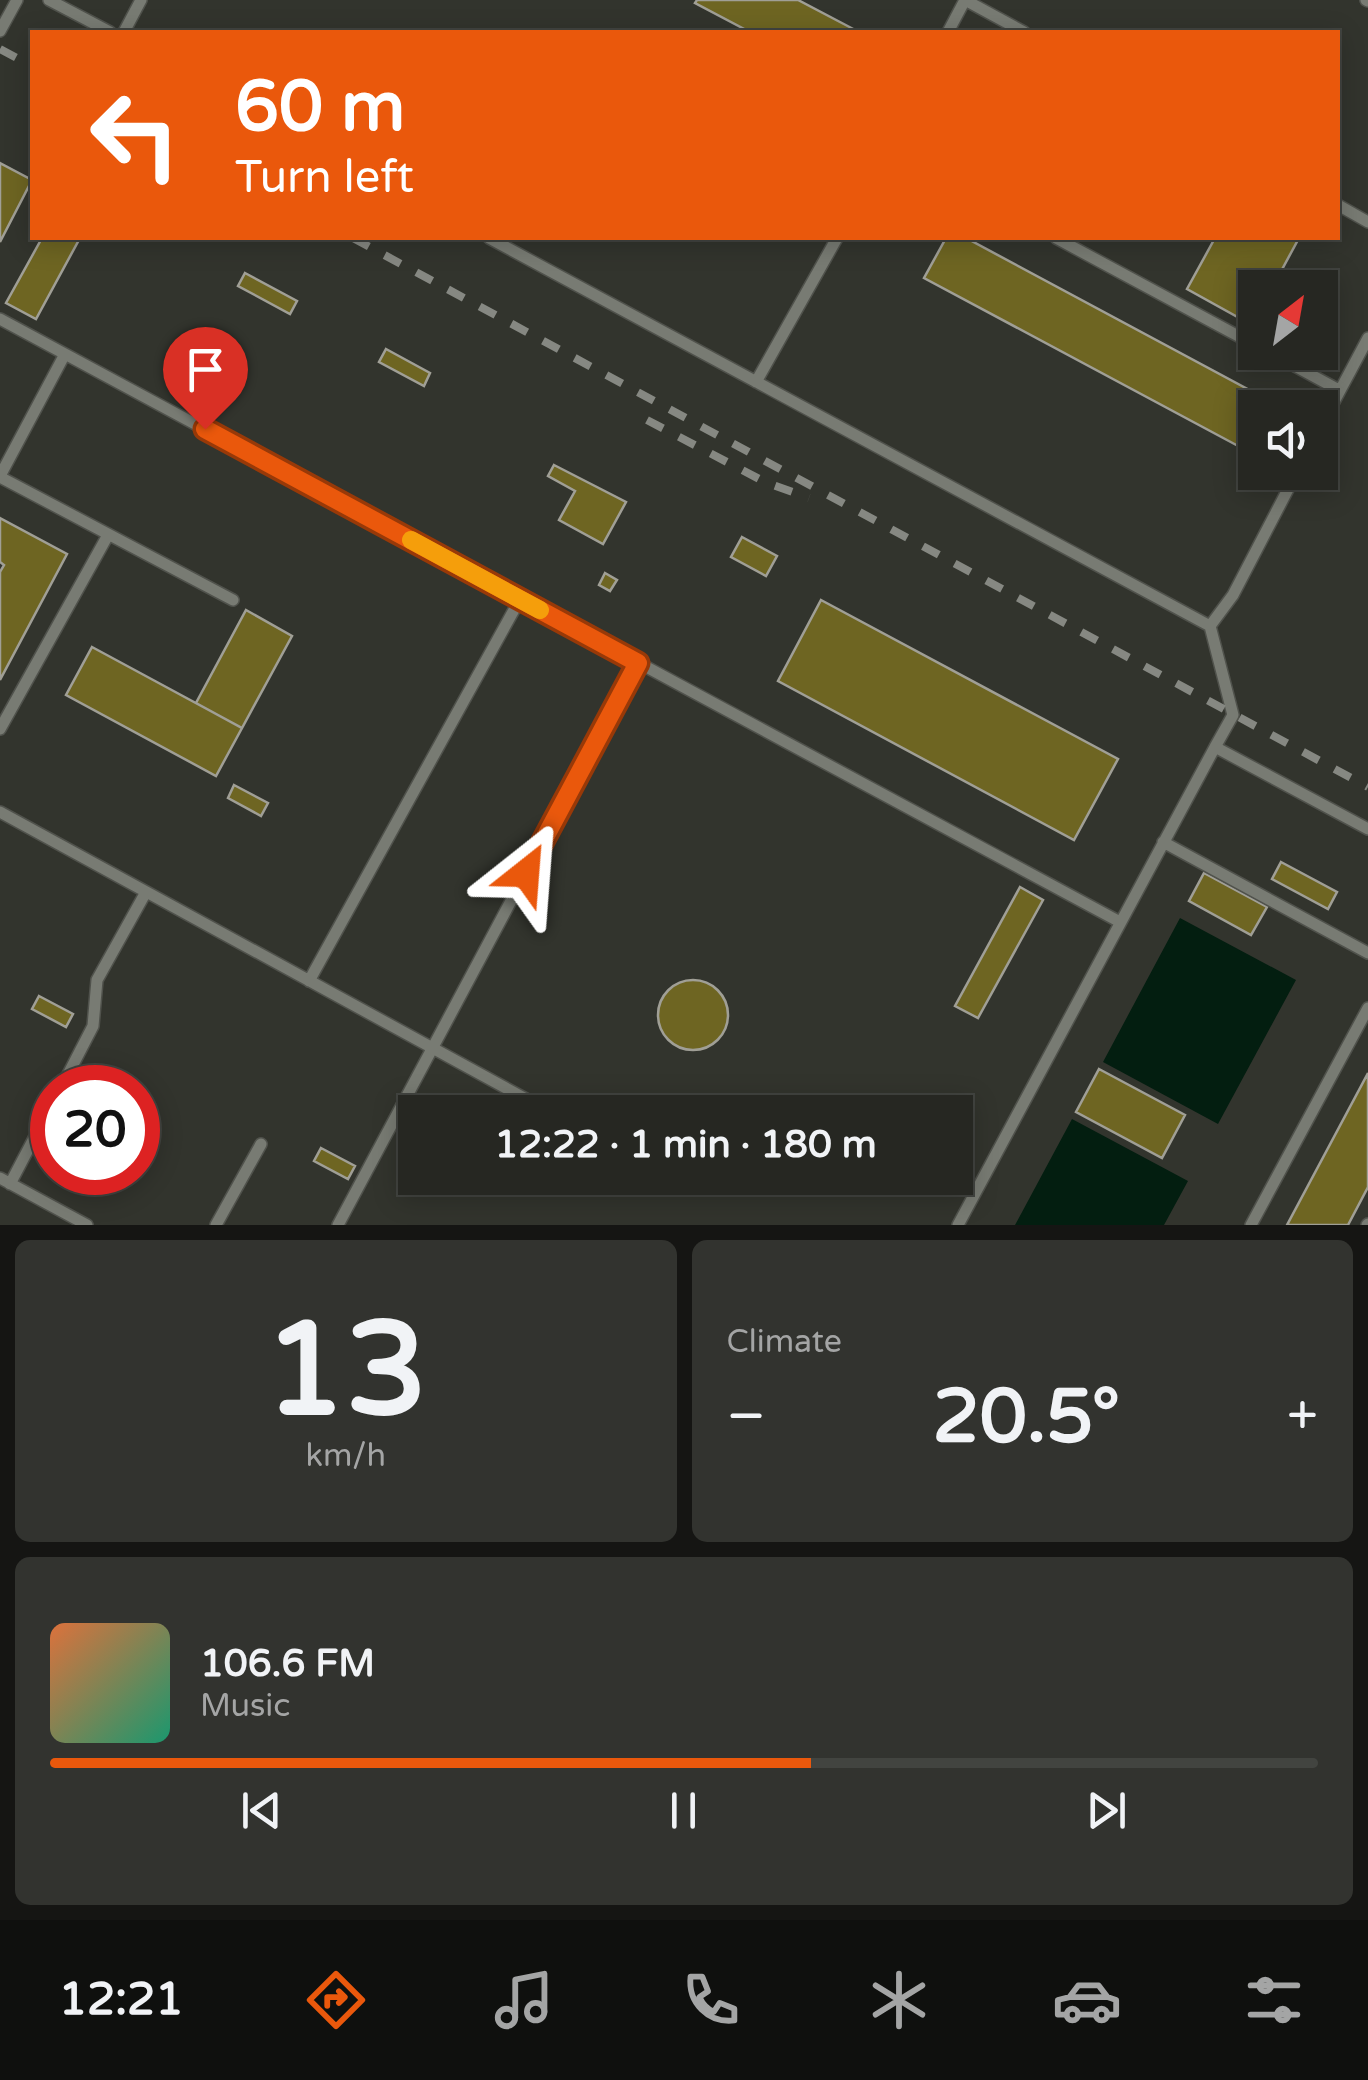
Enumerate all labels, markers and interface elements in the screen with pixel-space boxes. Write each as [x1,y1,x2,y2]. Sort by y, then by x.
text: 60 m [235,66,405,150]
icon: left [70,70,200,200]
text: Turn left [235,151,414,205]
north arrow [1238,270,1338,370]
map controls [1238,270,1338,490]
pin [163,327,248,430]
icon: arrive [178,342,233,397]
button: sound [1238,390,1338,490]
position arrow [474,821,578,925]
speed limit sign: 20 [30,1065,160,1195]
text: 12:22 · 1 min · 180 m [494,1122,877,1168]
text: 13 [264,1294,427,1450]
text: Climate [727,1323,842,1361]
text: 20.5° [933,1372,1120,1462]
text: − [727,1384,766,1450]
text: + [1287,1384,1318,1450]
text: km/h [306,1437,386,1475]
text: 106.6 FM [200,1641,375,1687]
text: Music [200,1687,290,1725]
icon: previous [234,1783,289,1838]
icon: pause [656,1783,711,1838]
icon: next [1079,1783,1134,1838]
icon: directions [301,1965,371,2035]
icon: music [489,1965,559,2035]
icon: phone [676,1965,746,2035]
icon: climate [864,1965,934,2035]
icon: car [1052,1965,1122,2035]
icon: filters [1239,1965,1309,2035]
text: 12:21 [59,1973,184,2027]

